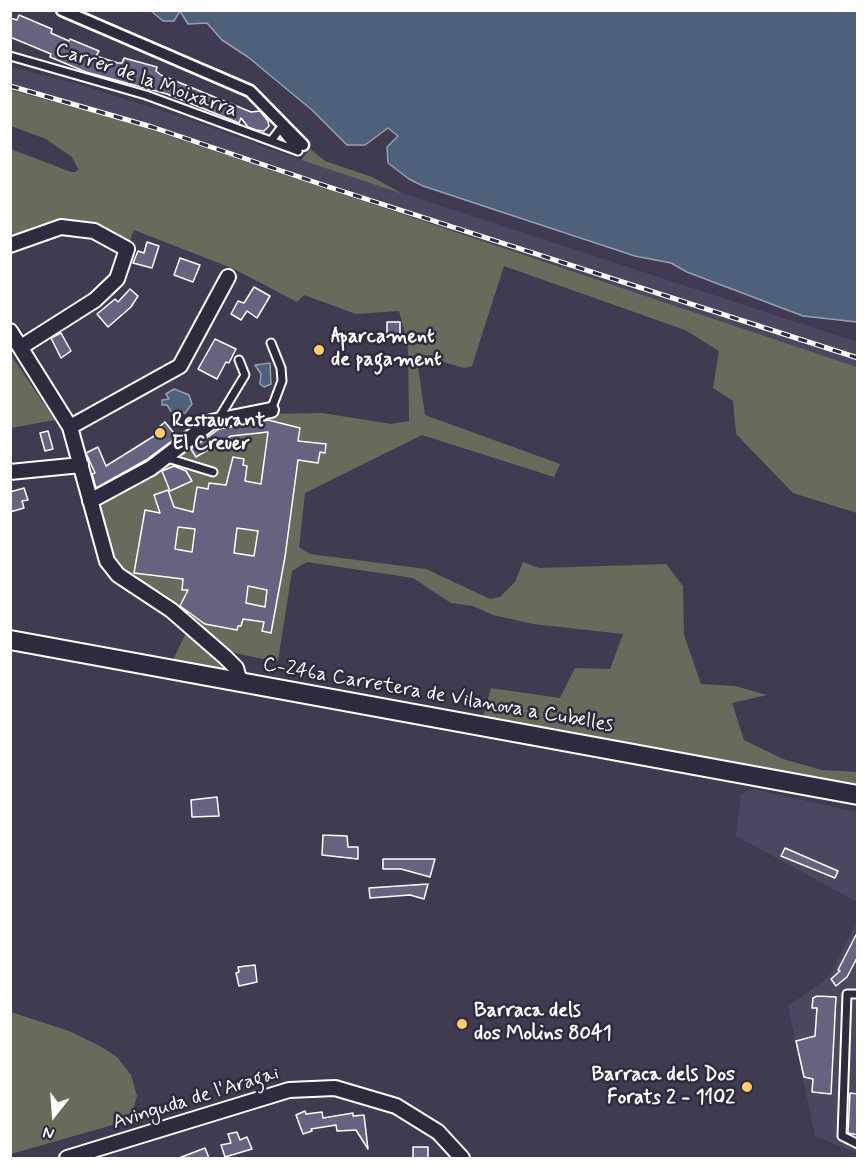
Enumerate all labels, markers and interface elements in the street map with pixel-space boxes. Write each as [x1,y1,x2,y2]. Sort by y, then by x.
street label: Carrer de la Moixarra [52,39,240,123]
place label: Aparcament de pagament [331,326,442,373]
marker: Aparcament de pagament [312,343,326,357]
place label: Restaurant El Creuer [172,410,265,457]
marker: Restaurant El Creuer [153,426,167,440]
street label: C-246a Carretera de Vilanova a Cubelles [261,653,615,739]
place label: Barraca dels dos Molins 8041 [474,1000,612,1047]
marker: Barraca dels dos Molins 8041 [455,1017,469,1031]
street label: Avinguda de l'Aragai [110,1062,282,1136]
place label: Barraca dels Dos Forats 2 - 1102 [592,1064,735,1111]
marker: Barraca dels Dos Forats 2 - 1102 [740,1080,754,1094]
north arrow [24,1085,84,1145]
text: N [40,1121,57,1144]

